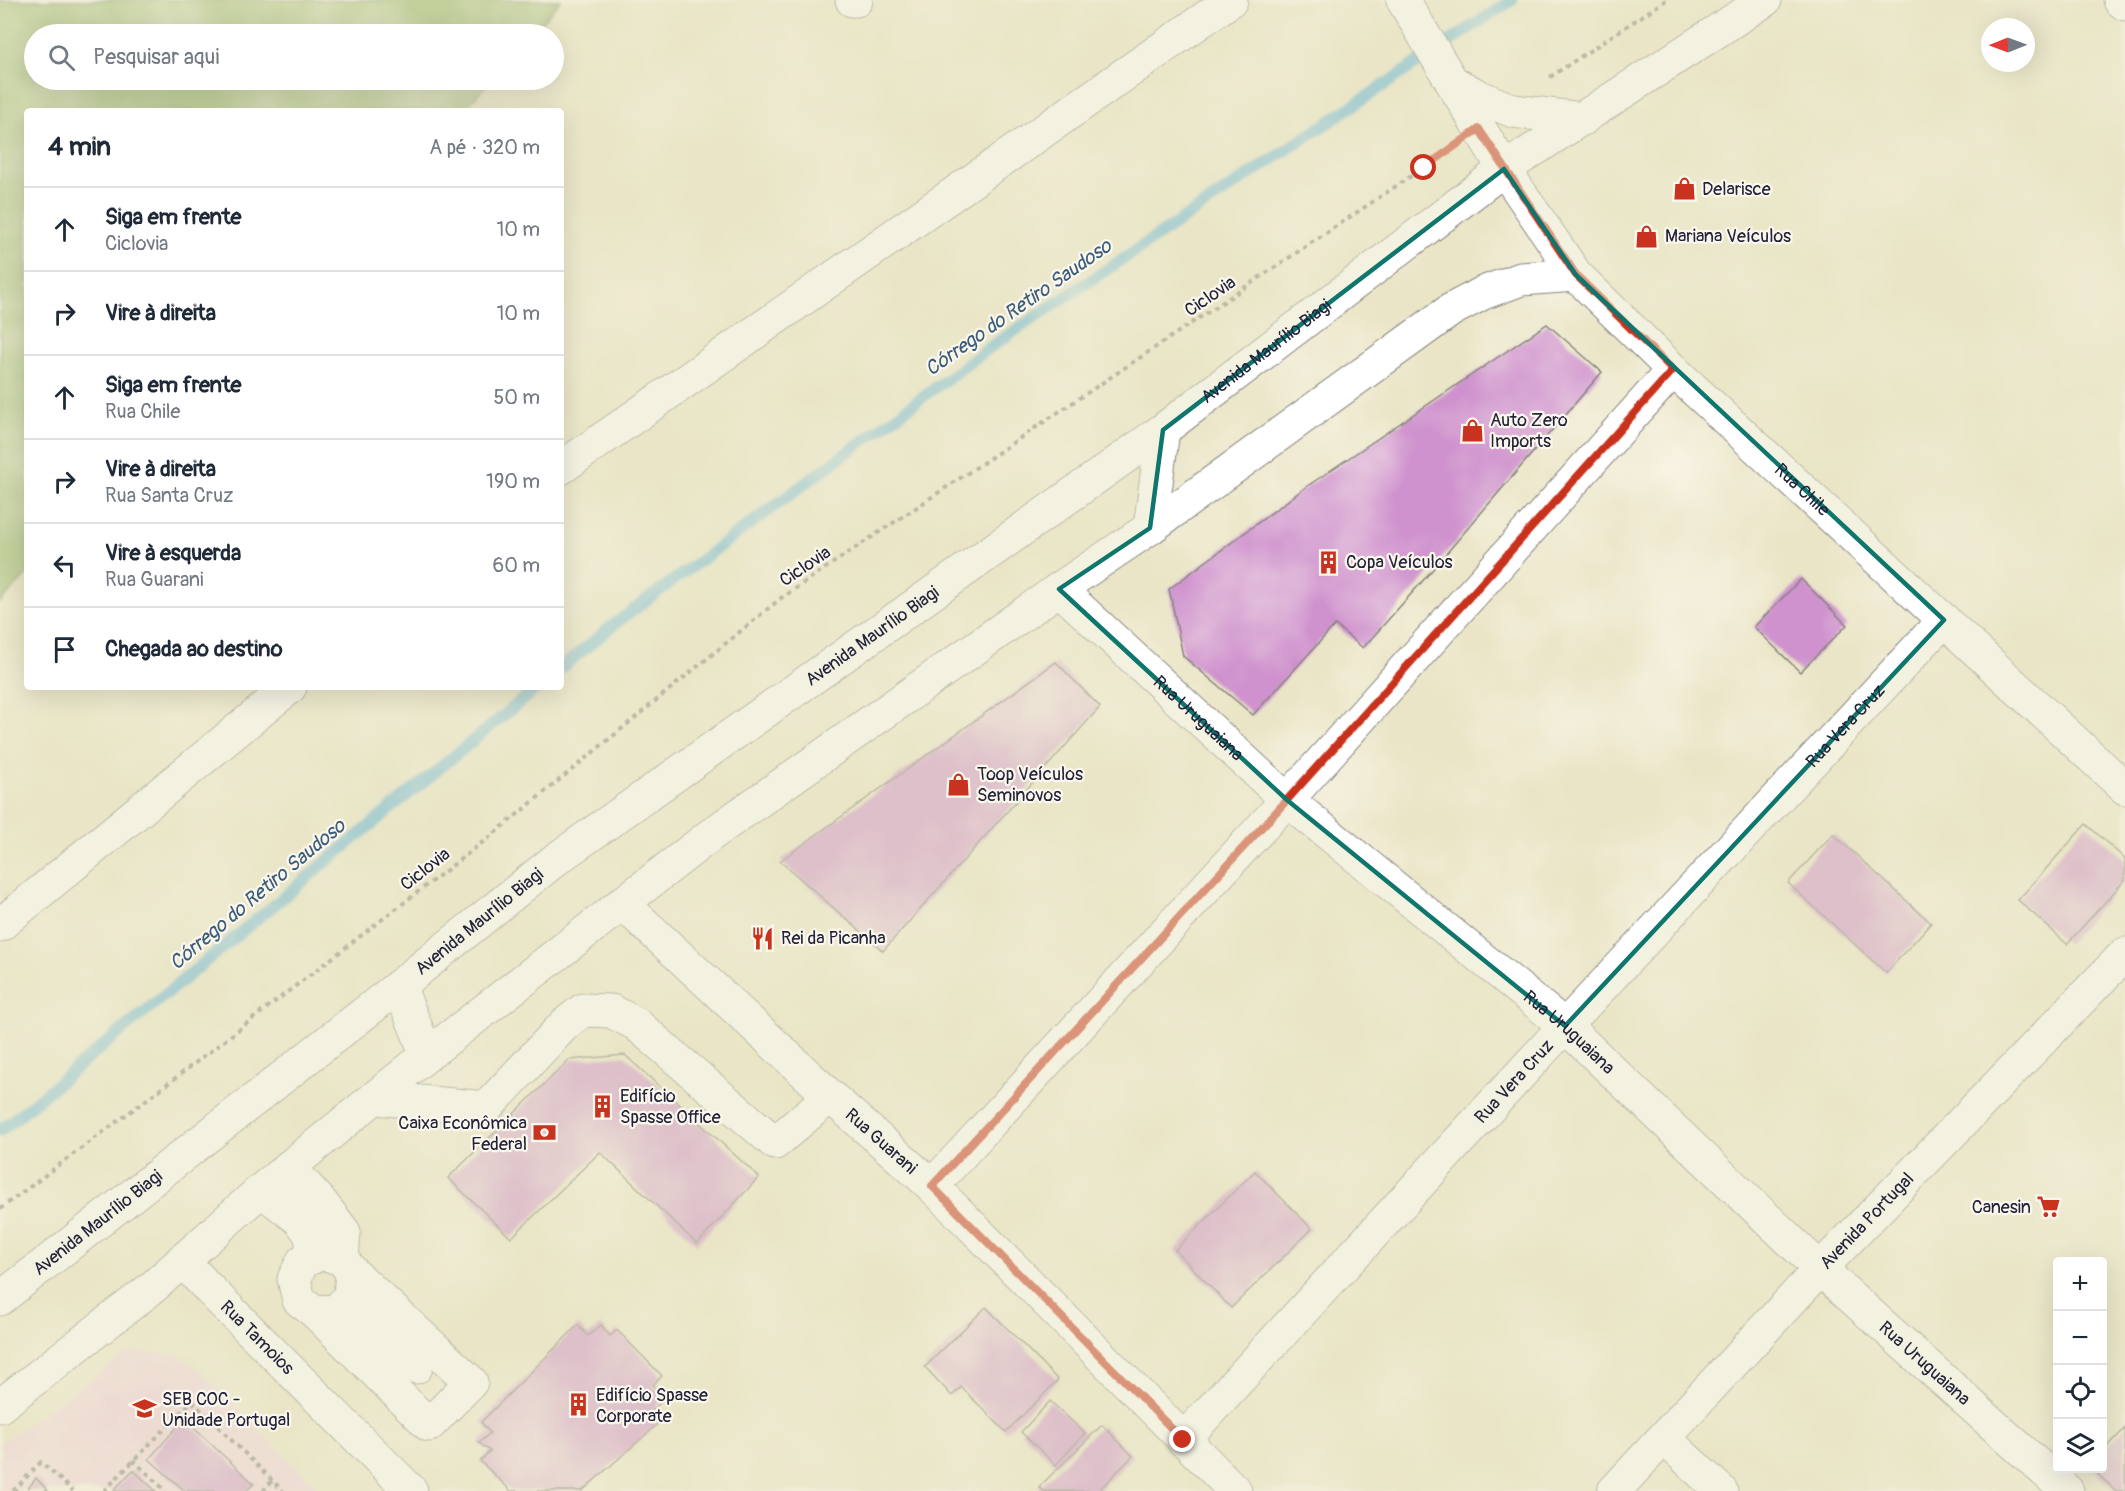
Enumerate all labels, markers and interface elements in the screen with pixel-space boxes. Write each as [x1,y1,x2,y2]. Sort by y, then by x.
north arrow [1981,18,2035,72]
search box [24,24,564,90]
icon: search [45,41,78,74]
text: Pesquisar aqui [93,43,219,71]
text: 4 min [48,131,111,163]
text: A pé · 320 m [429,135,540,160]
route start [1410,154,1436,180]
shop icon: Delarisce [1671,176,1697,202]
place label: Delarisce [1702,178,1771,201]
text: Siga em frente [105,203,241,231]
icon: ahead [48,213,81,246]
text: 10 m [496,217,540,242]
shop icon: Mariana Veículos [1634,223,1660,249]
place label: Mariana Veículos [1665,225,1791,248]
text: Ciclovia [105,231,168,256]
water label: Córrego do Retiro Saudoso [920,233,1117,381]
street label: Ciclovia [1180,271,1240,322]
street label: Avenida Maurílio Biagi [1196,294,1336,409]
icon: right [48,297,81,330]
text: Vire à direita [105,299,216,327]
text: 10 m [496,301,540,326]
text: Siga em frente [105,371,241,399]
icon: ahead [48,381,81,414]
text: 50 m [493,385,540,410]
text: Rua Chile [105,399,180,424]
place label: Auto Zero Imports [1490,409,1568,453]
shop icon: Auto Zero Imports [1459,417,1485,443]
text: Vire à direita [105,455,216,483]
street label: Rua Chile [1769,458,1835,522]
icon: right [48,465,81,498]
text: 190 m [486,469,540,494]
text: Rua Santa Cruz [105,483,233,508]
text: Vire à esquerda [105,539,241,567]
street label: Ciclovia [775,541,835,592]
icon: left [48,549,81,582]
building icon: Copa Veículos [1315,549,1341,575]
place label: Copa Veículos [1346,551,1453,574]
text: 60 m [493,553,540,578]
text: Rua Guarani [105,567,204,592]
street label: Avenida Maurílio Biagi [801,581,944,691]
icon: arrive [48,633,81,666]
text: Chegada ao destino [105,635,283,663]
street label: Rua Uruguaiana [1148,671,1248,766]
street label: Rua Vera Cruz [1801,679,1890,773]
place label: Toop Veículos Seminovos [977,763,1083,807]
shop icon: Toop Veículos Seminovos [946,771,972,797]
water label: Córrego do Retiro Saudoso [164,813,351,975]
street label: Ciclovia [396,843,455,896]
street label: Avenida Maurílio Biagi [410,863,548,980]
restaurant icon: Rei da Picanha [750,925,776,951]
place label: Rei da Picanha [781,927,886,950]
street label: Rua Uruguaiana [1518,986,1619,1079]
street label: Rua Vera Cruz [1470,1035,1559,1129]
place label: Edifício Spasse Office [620,1085,721,1129]
building icon: Edifício Spasse Office [589,1093,615,1119]
street label: Rua Guarani [840,1104,922,1180]
place label: Caixa Econômica Federal [398,1112,527,1156]
bank icon: Caixa Econômica Federal [532,1120,558,1146]
street label: Avenida Maurílio Biagi [28,1165,167,1281]
street label: Avenida Portugal [1815,1168,1919,1274]
supermarket icon: Canesin [2036,1194,2062,1220]
place label: Canesin [1972,1196,2031,1219]
map controls [2053,1257,2107,1473]
button: + [2053,1257,2107,1311]
street label: Rua Tamoios [215,1296,299,1380]
button: − [2053,1311,2107,1365]
street label: Rua Uruguaiana [1874,1316,1975,1411]
button: locate [2053,1365,2107,1419]
place label: Edifício Spasse Corporate [596,1384,708,1428]
place label: SEB COC - Unidade Portugal [162,1388,290,1432]
building icon: Edifício Spasse Corporate [565,1392,591,1418]
school or university icon: SEB COC - Unidade Portugal [131,1396,157,1422]
button: layers [2053,1419,2107,1473]
route end [1169,1426,1195,1452]

